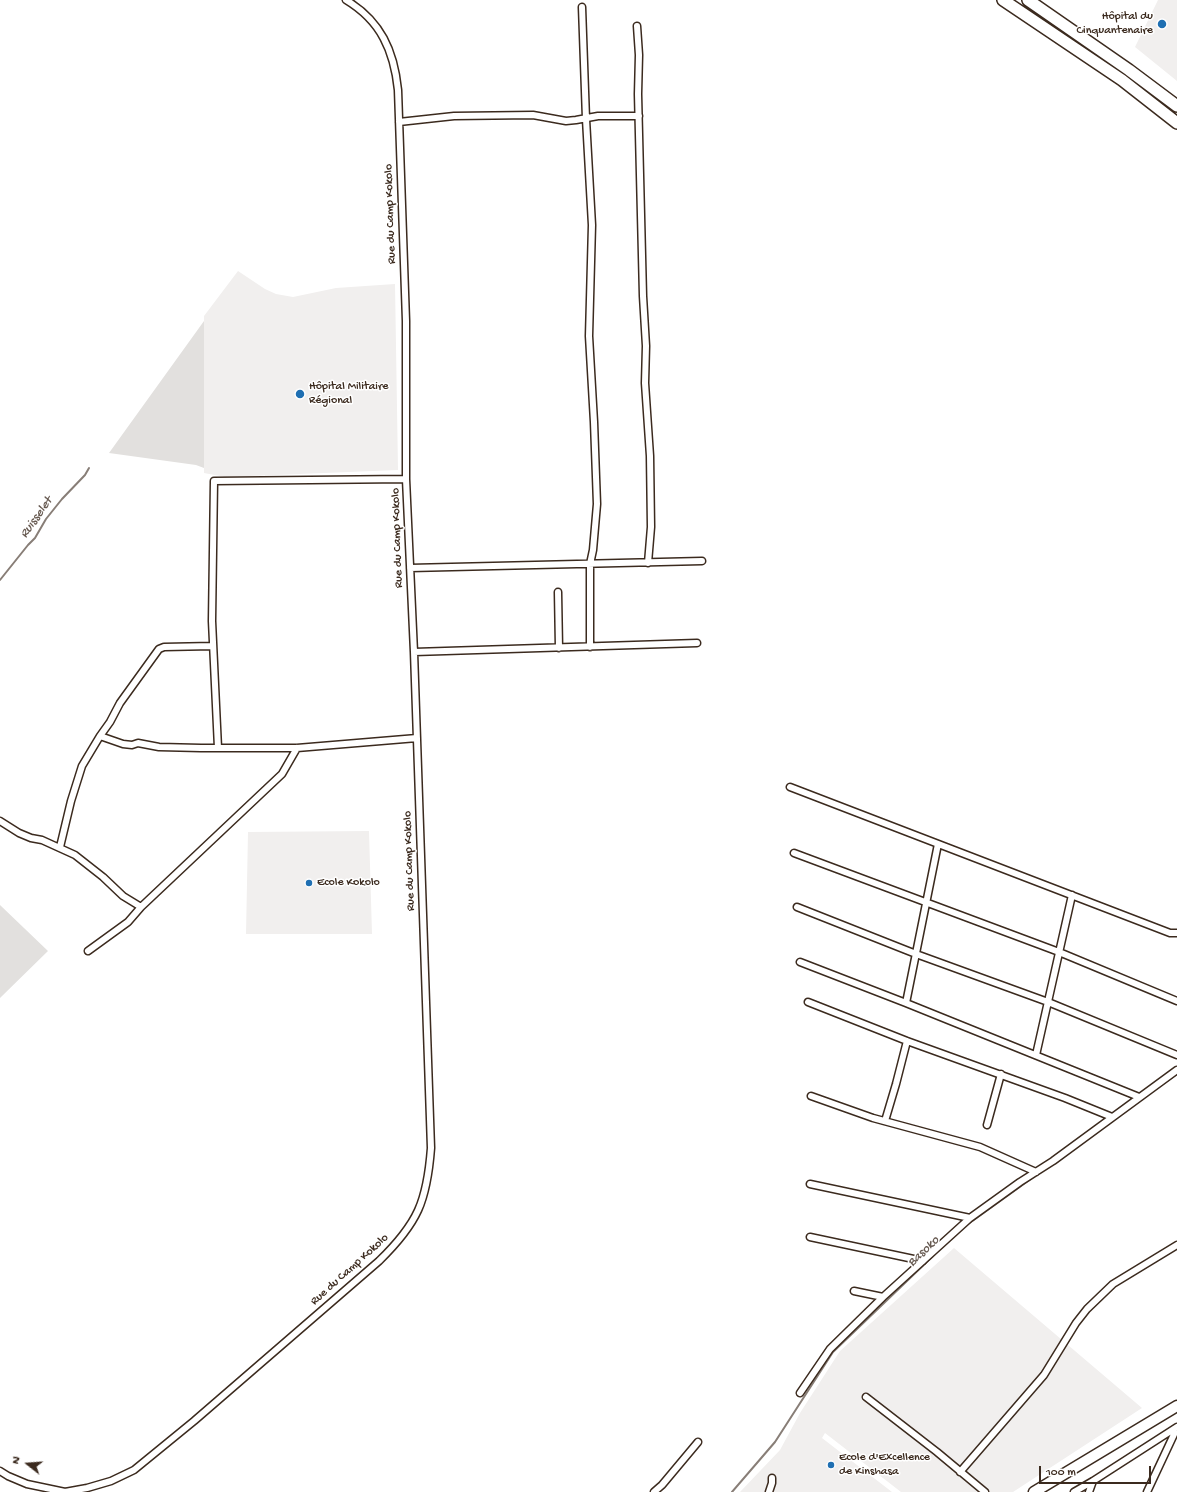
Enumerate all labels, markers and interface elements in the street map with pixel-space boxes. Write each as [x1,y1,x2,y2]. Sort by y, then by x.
place label: Hôpital du Cinquantenaire [1077,10,1153,38]
marker: Hôpital du Cinquantenaire [1156,18,1168,30]
street label: Rue du Camp Kokolo [382,164,400,264]
place label: Hôpital Militaire Régional [309,380,388,408]
marker: Hôpital Militaire Régional [294,388,306,400]
street label: Rue du Camp Kokolo [389,488,407,588]
water label: Ruisselet [17,494,57,542]
street label: Rue du Camp Kokolo [401,811,419,911]
place label: Ecole Kokolo [317,876,380,890]
marker: Ecole Kokolo [304,878,314,888]
street label: Rue du Camp Kokolo [308,1231,392,1309]
water label: Basoko [905,1233,943,1271]
north arrow [8,1444,48,1484]
place label: Ecole d'Excellence de Kinshasa [839,1451,930,1479]
text: N [10,1455,23,1466]
scale bar [1041,1458,1153,1484]
marker: Ecole d'Excellence de Kinshasa [826,1460,836,1470]
text: 100 m [1046,1466,1076,1480]

